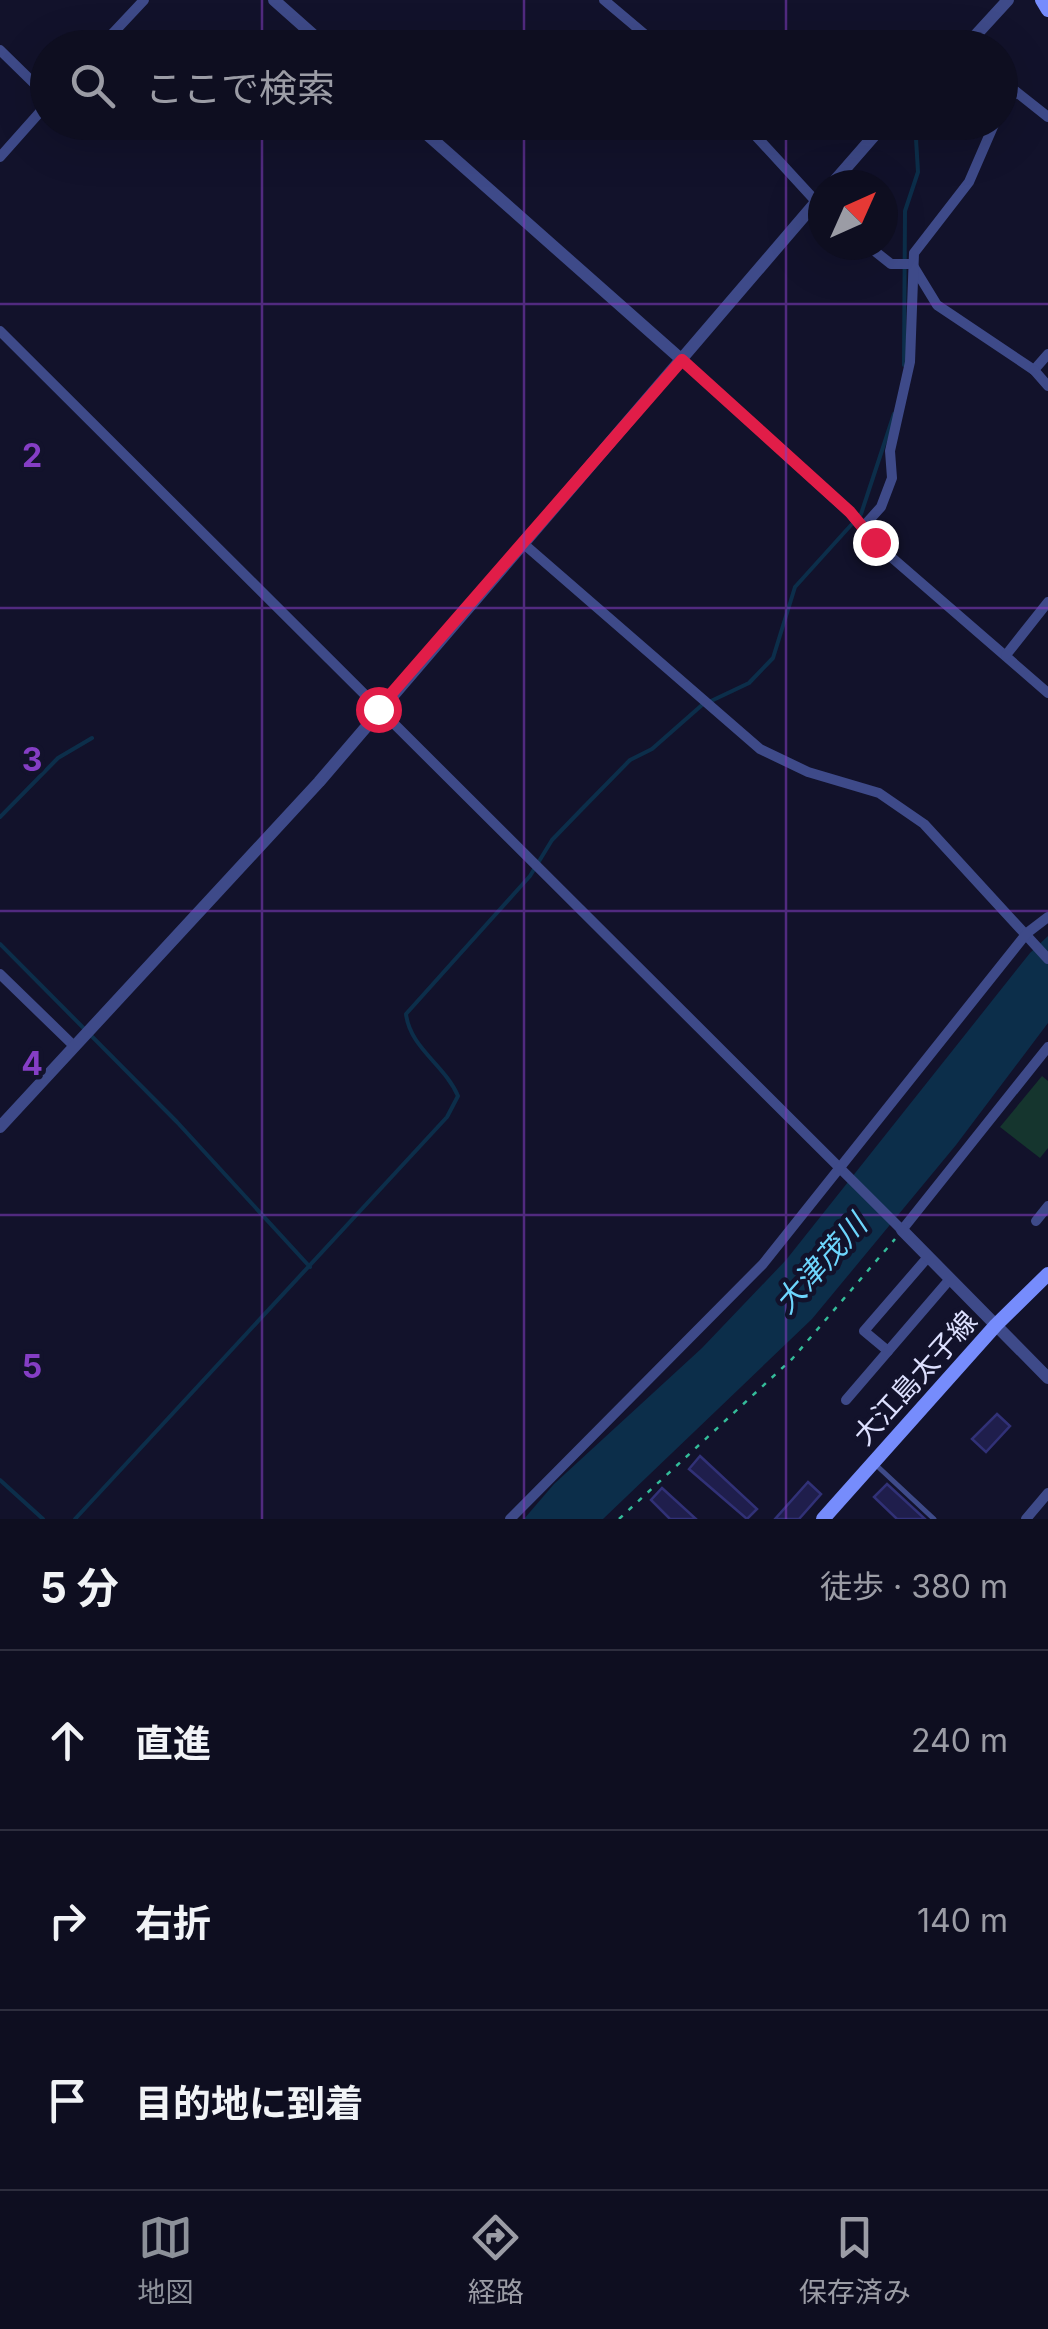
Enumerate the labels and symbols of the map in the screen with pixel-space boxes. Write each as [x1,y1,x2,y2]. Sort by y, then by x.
north arrow [808,170,898,260]
text: 2 [22,436,42,475]
route end [853,520,899,566]
route start [356,687,402,733]
text: 3 [22,740,42,779]
text: 4 [21,1044,43,1083]
water label: 大津茂川 [767,1204,876,1320]
street label: 大江島太子線 [846,1304,984,1452]
text: 5 [22,1347,42,1386]

